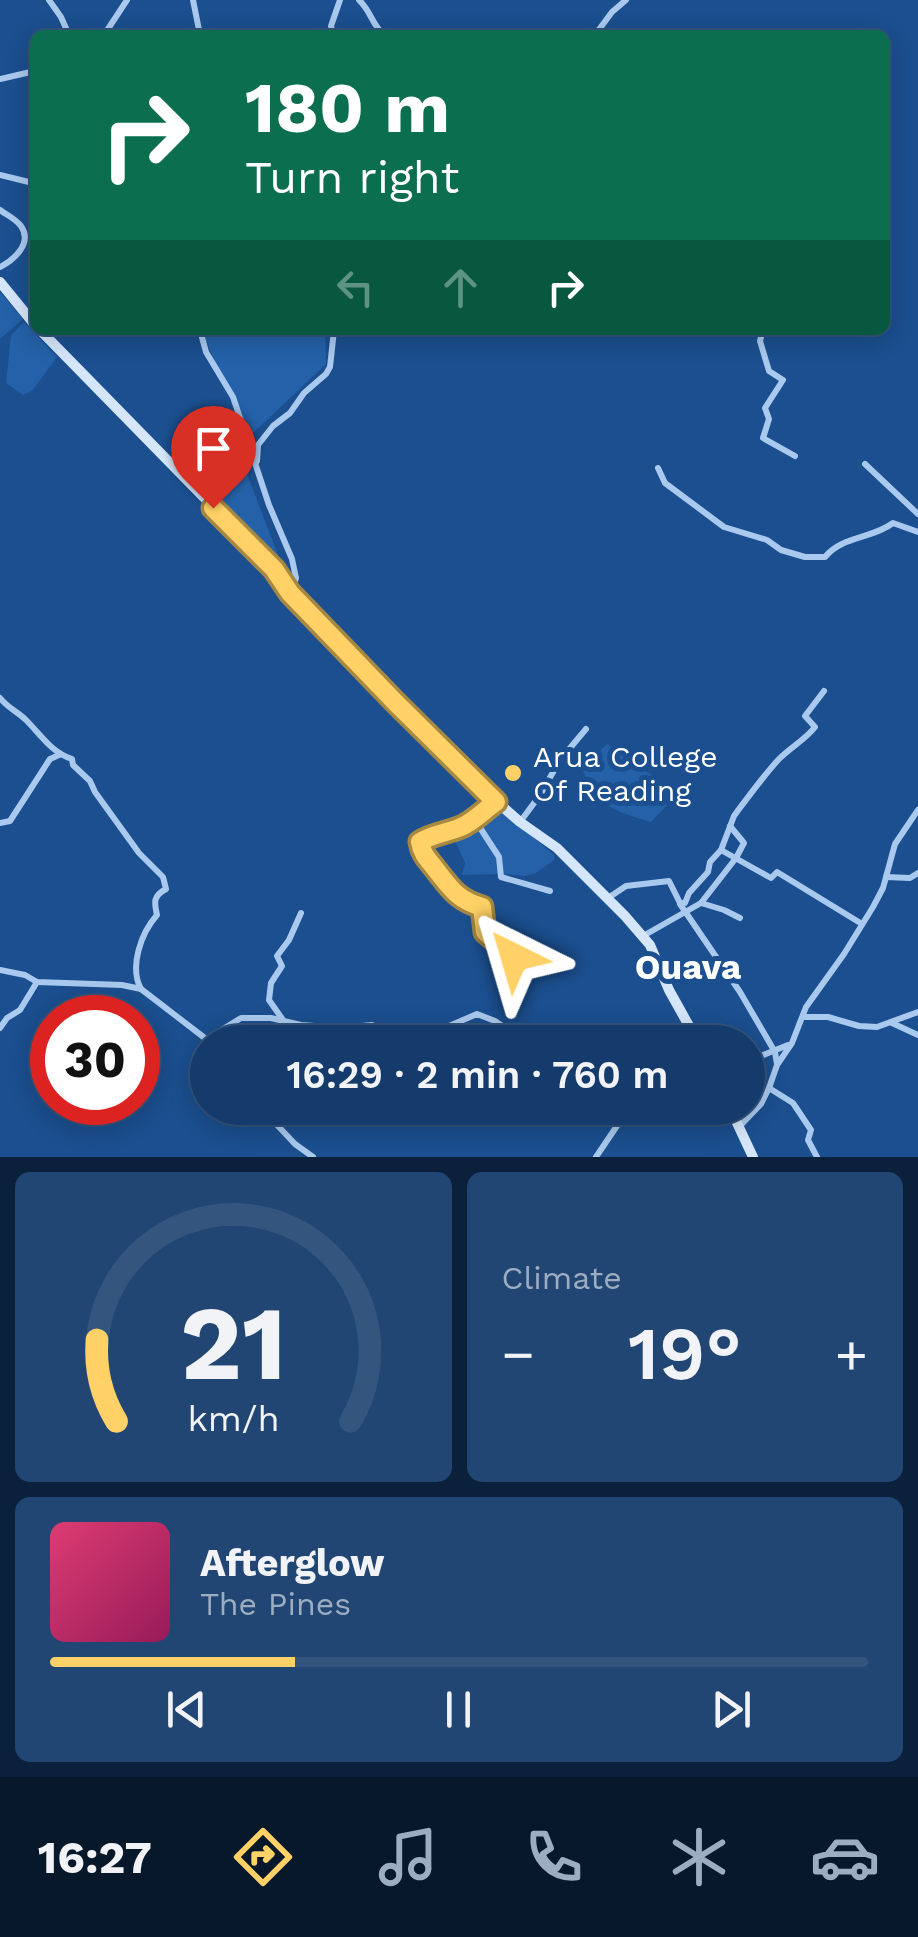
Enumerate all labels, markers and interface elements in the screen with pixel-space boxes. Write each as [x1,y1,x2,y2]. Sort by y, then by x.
text: 180 m [245,67,450,149]
icon: right [80,70,210,200]
text: Turn right [245,151,459,204]
icon: left [328,260,383,315]
icon: ahead [433,260,488,315]
icon: right [538,260,593,315]
pin [171,406,256,509]
icon: arrive [186,421,241,476]
place label: Arua College Of Reading [533,739,718,808]
marker: Arua College Of Reading [502,762,524,784]
position arrow [462,905,566,1009]
district label: Ouava [635,946,742,988]
speed limit sign: 30 [30,995,160,1125]
text: 16:29 · 2 min · 760 m [287,1053,668,1097]
text: Climate [502,1259,622,1297]
text: 21 [180,1282,287,1404]
text: 19° [628,1309,742,1397]
text: − [502,1322,535,1386]
text: + [835,1322,868,1386]
text: km/h [187,1398,279,1440]
text: Afterglow [200,1541,385,1585]
text: The Pines [200,1585,351,1623]
icon: previous [159,1682,214,1737]
icon: pause [431,1682,486,1737]
icon: next [704,1682,759,1737]
icon: directions [228,1822,298,1892]
icon: music [373,1822,443,1892]
icon: phone [519,1822,589,1892]
icon: climate [664,1822,734,1892]
icon: car [810,1822,880,1892]
text: 16:27 [38,1831,152,1884]

